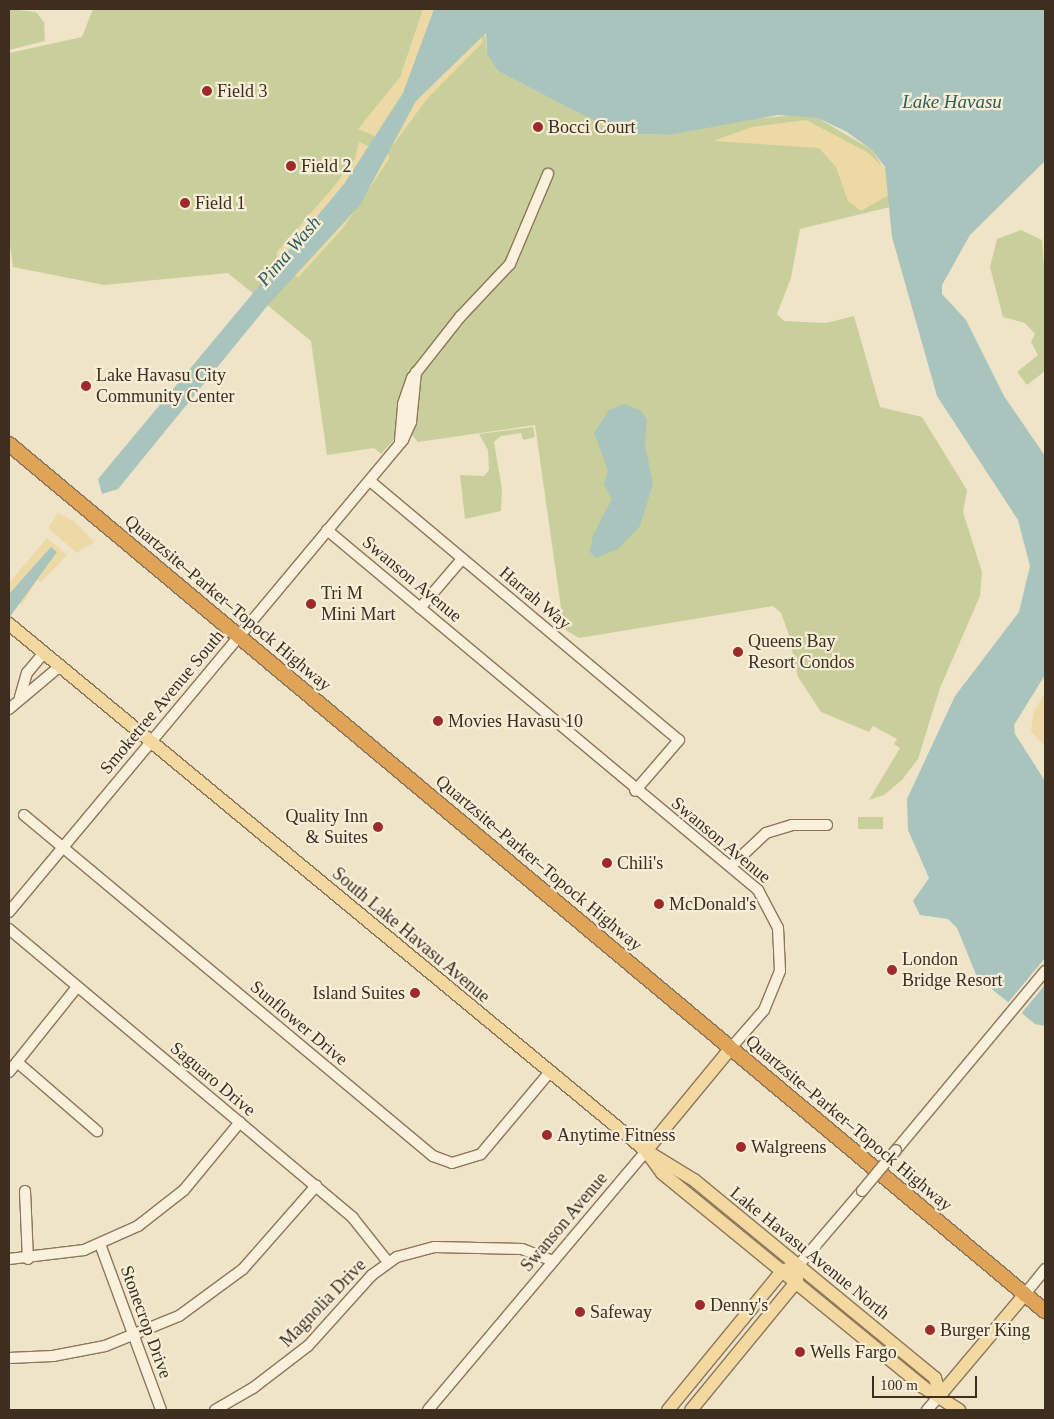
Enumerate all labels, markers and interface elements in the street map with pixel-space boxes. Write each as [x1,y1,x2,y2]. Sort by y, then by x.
place label: Field 3 [217,80,268,102]
marker: Field 3 [201,85,213,97]
water label: Lake Havasu [902,91,1002,113]
place label: Bocci Court [548,116,635,138]
marker: Bocci Court [532,121,544,133]
place label: Field 2 [301,155,352,177]
marker: Field 2 [285,160,297,172]
place label: Field 1 [195,192,246,214]
marker: Field 1 [179,197,191,209]
water label: Pima Wash [252,211,326,291]
place label: Lake Havasu City Community Center [96,365,234,408]
marker: Lake Havasu City Community Center [80,380,92,392]
street label: Quartzsite–Parker–Topock Highway [120,510,336,696]
street label: Swanson Avenue [358,531,466,627]
street label: Harrah Way [495,562,575,634]
place label: Tri M Mini Mart [321,583,395,626]
marker: Tri M Mini Mart [305,598,317,610]
street label: Smoketree Avenue South [95,625,229,779]
place label: Queens Bay Resort Condos [748,631,855,674]
marker: Queens Bay Resort Condos [732,646,744,658]
place label: Movies Havasu 10 [448,710,583,732]
marker: Movies Havasu 10 [432,715,444,727]
street label: Quartzsite–Parker–Topock Highway [431,770,647,956]
street label: Swanson Avenue [667,792,775,888]
place label: Quality Inn & Suites [286,806,368,849]
marker: Quality Inn & Suites [372,821,384,833]
place label: Chili's [617,852,663,874]
marker: Chili's [601,857,613,869]
street label: South Lake Havasu Avenue [327,862,495,1008]
place label: McDonald's [669,893,756,915]
marker: McDonald's [653,898,665,910]
place label: London Bridge Resort [902,949,1002,992]
marker: London Bridge Resort [886,964,898,976]
street label: Sunflower Drive [246,976,352,1070]
place label: Island Suites [313,982,405,1004]
marker: Island Suites [409,987,421,999]
street label: Quartzsite–Parker–Topock Highway [741,1030,957,1216]
street label: Saguaro Drive [166,1037,260,1121]
place label: Anytime Fitness [557,1124,676,1146]
marker: Anytime Fitness [541,1129,553,1141]
place label: Walgreens [751,1136,827,1158]
marker: Walgreens [735,1141,747,1153]
street label: Swanson Avenue [516,1168,612,1276]
street label: Lake Havasu Avenue North [725,1182,895,1324]
street label: Magnolia Drive [275,1254,371,1352]
street label: Stonecrop Drive [116,1263,176,1381]
place label: Denny's [710,1294,768,1316]
marker: Denny's [694,1299,706,1311]
place label: Safeway [590,1301,652,1323]
marker: Safeway [574,1306,586,1318]
place label: Burger King [940,1319,1030,1341]
marker: Burger King [924,1324,936,1336]
place label: Wells Fargo [810,1341,897,1363]
marker: Wells Fargo [794,1346,806,1358]
scale bar [874,1366,979,1398]
text: 100 m [880,1377,918,1393]

